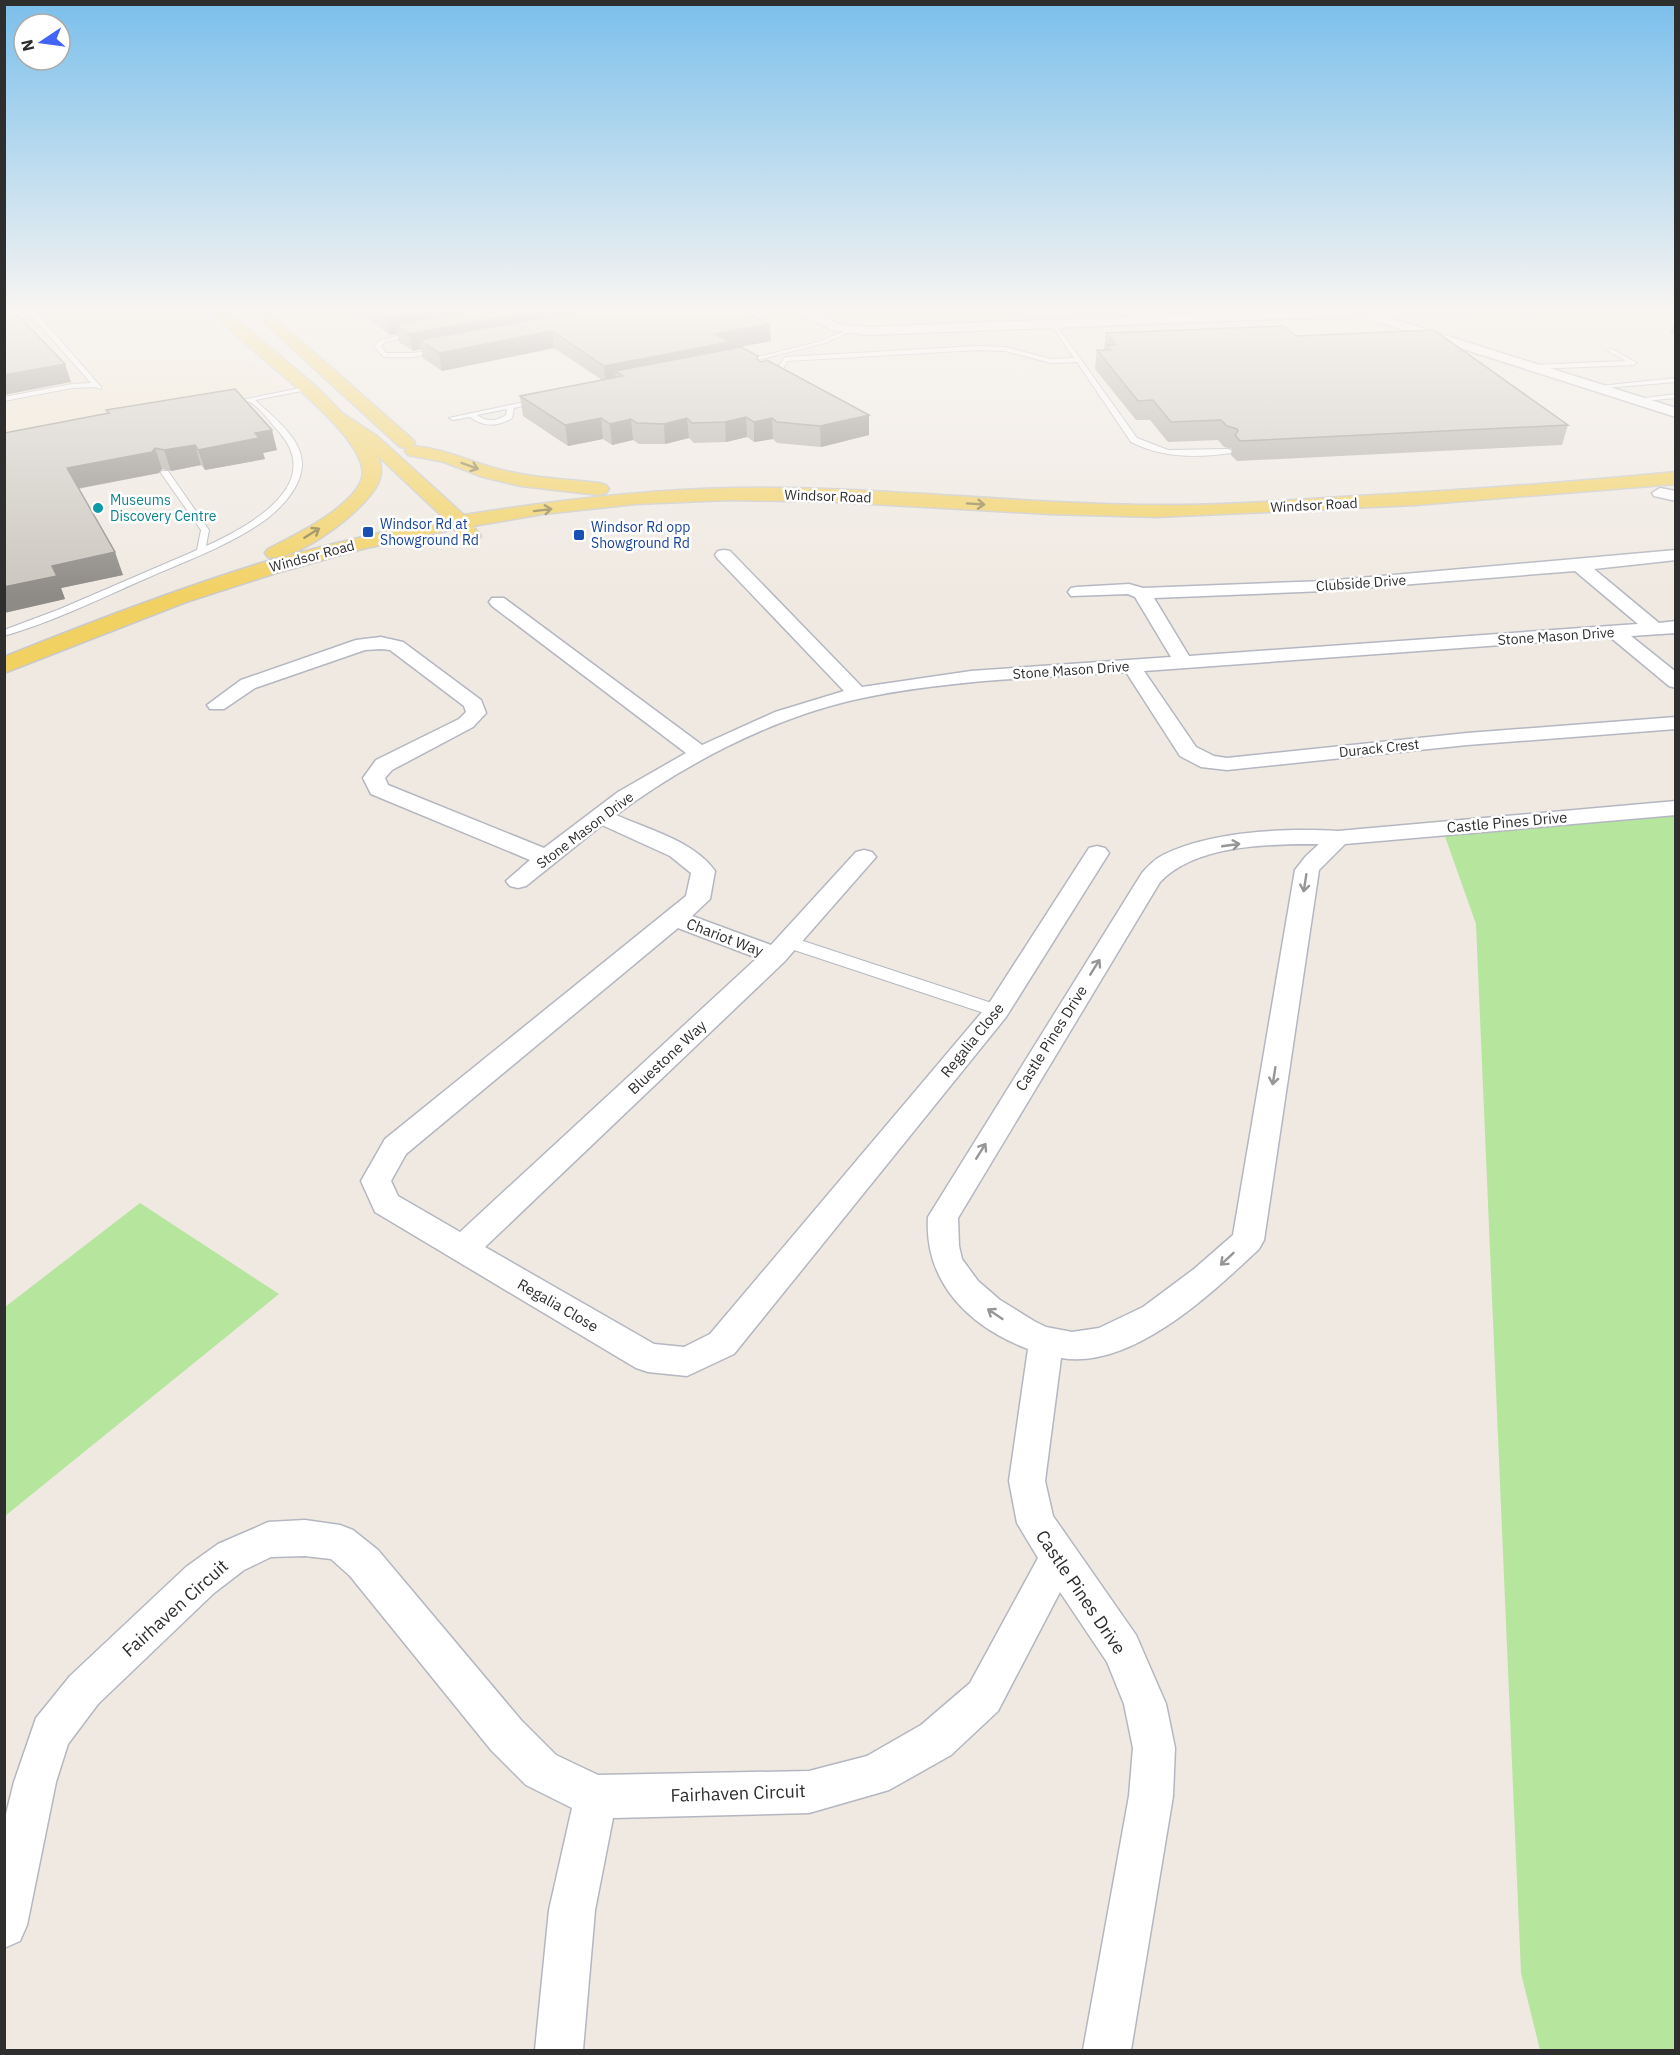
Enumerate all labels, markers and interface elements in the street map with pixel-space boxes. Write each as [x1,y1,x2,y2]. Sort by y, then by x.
north arrow [12,12,72,72]
text: N [16,37,38,53]
one-way arrow [460,461,479,472]
street label: Windsor Road [784,485,872,507]
place label: Museums Discovery Centre [110,491,217,525]
street label: Windsor Road [1270,494,1358,516]
one-way arrow [966,499,986,510]
marker: Museums Discovery Centre [91,501,105,515]
one-way arrow [533,504,553,515]
place label: Windsor Rd at Showground Rd [380,515,479,549]
place label: Windsor Rd opp Showground Rd [591,518,690,552]
marker: Windsor Rd at Showground Rd [361,525,375,539]
one-way arrow [303,526,320,538]
marker: Windsor Rd opp Showground Rd [572,528,586,542]
street label: Windsor Road [267,536,357,576]
street label: Clubside Drive [1315,571,1407,595]
street label: Stone Mason Drive [1497,623,1615,649]
street label: Stone Mason Drive [1012,657,1130,683]
street label: Durack Crest [1338,735,1420,761]
street label: Stone Mason Drive [533,787,637,872]
street label: Castle Pines Drive [1446,807,1568,837]
one-way arrow [1221,839,1241,850]
one-way arrow [1299,873,1310,892]
street label: Chariot Way [684,914,767,961]
one-way arrow [1090,959,1102,976]
street label: Castle Pines Drive [1011,982,1091,1094]
street label: Regalia Close [936,999,1008,1081]
street label: Bluestone Way [624,1015,711,1098]
one-way arrow [1268,1065,1279,1085]
one-way arrow [976,1143,988,1160]
one-way arrow [1219,1252,1234,1266]
street label: Regalia Close [514,1274,602,1336]
one-way arrow [987,1308,1004,1320]
street label: Castle Pines Drive [1031,1525,1131,1659]
street label: Fairhaven Circuit [117,1554,233,1662]
street label: Fairhaven Circuit [670,1779,806,1807]

